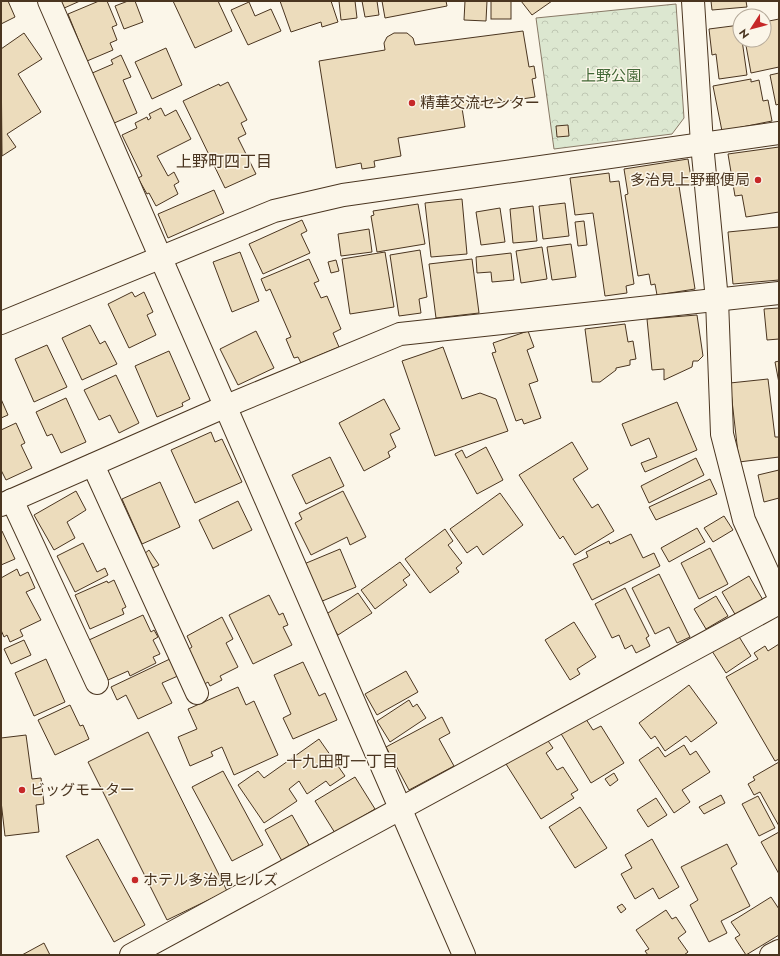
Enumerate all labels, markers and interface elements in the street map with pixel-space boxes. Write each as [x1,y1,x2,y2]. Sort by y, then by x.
north arrow [732,8,772,48]
text: N [735,26,753,42]
park label: 上野公園 [581,65,641,87]
place label: 精華交流センター [420,92,540,114]
marker: 精華交流センター [407,98,417,108]
district label: 上野町四丁目 [176,150,272,173]
place label: 多治見上野郵便局 [630,169,750,191]
marker: 多治見上野郵便局 [753,175,763,185]
district label: 十九田町一丁目 [286,750,398,773]
place label: ビッグモーター [30,779,135,801]
marker: ビッグモーター [17,785,27,795]
place label: ホテル多治見ヒルズ [143,869,278,891]
marker: ホテル多治見ヒルズ [130,875,140,885]

